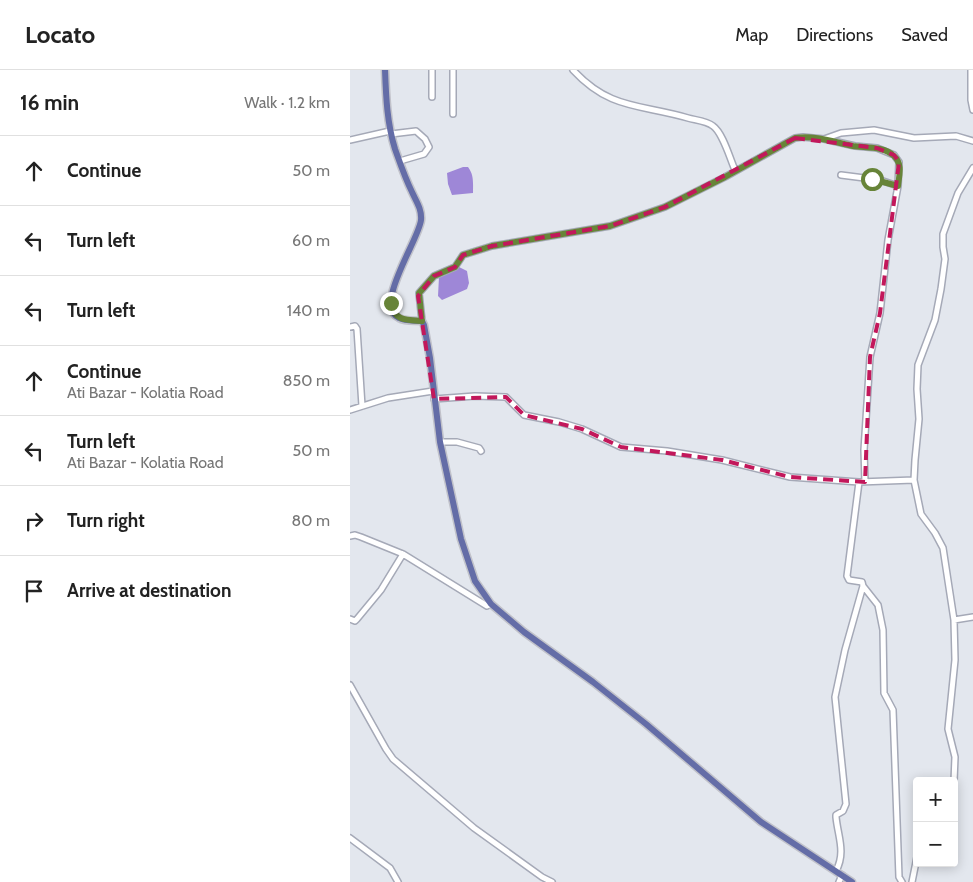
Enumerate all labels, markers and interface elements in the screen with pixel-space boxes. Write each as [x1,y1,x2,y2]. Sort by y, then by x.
text: Locato [25,20,95,49]
text: Map [735,24,768,46]
text: Directions [796,24,873,46]
text: Saved [901,24,948,46]
text: 16 min [20,90,79,115]
text: Walk · 1.2 km [244,93,330,112]
icon: ahead [20,157,48,185]
text: Continue [67,159,141,182]
text: 50 m [293,161,330,180]
route start [861,168,884,191]
icon: left [20,227,48,255]
text: Turn left [67,229,135,252]
text: 60 m [292,231,330,250]
route end [380,292,403,315]
icon: left [20,297,48,325]
text: Turn left [67,299,135,322]
text: 140 m [287,301,330,320]
text: Continue [67,360,141,383]
icon: ahead [20,367,48,395]
text: 850 m [283,371,330,390]
text: Ati Bazar - Kolatia Road [67,383,224,402]
text: Turn left [67,430,135,453]
icon: left [20,437,48,465]
text: 50 m [293,441,330,460]
text: Ati Bazar - Kolatia Road [67,453,224,472]
icon: right [20,507,48,535]
text: Turn right [67,509,145,532]
text: 80 m [292,511,330,530]
icon: arrive [20,577,48,605]
text: Arrive at destination [67,579,231,602]
map controls [913,777,958,867]
button: + [913,777,958,822]
button: − [913,822,958,867]

